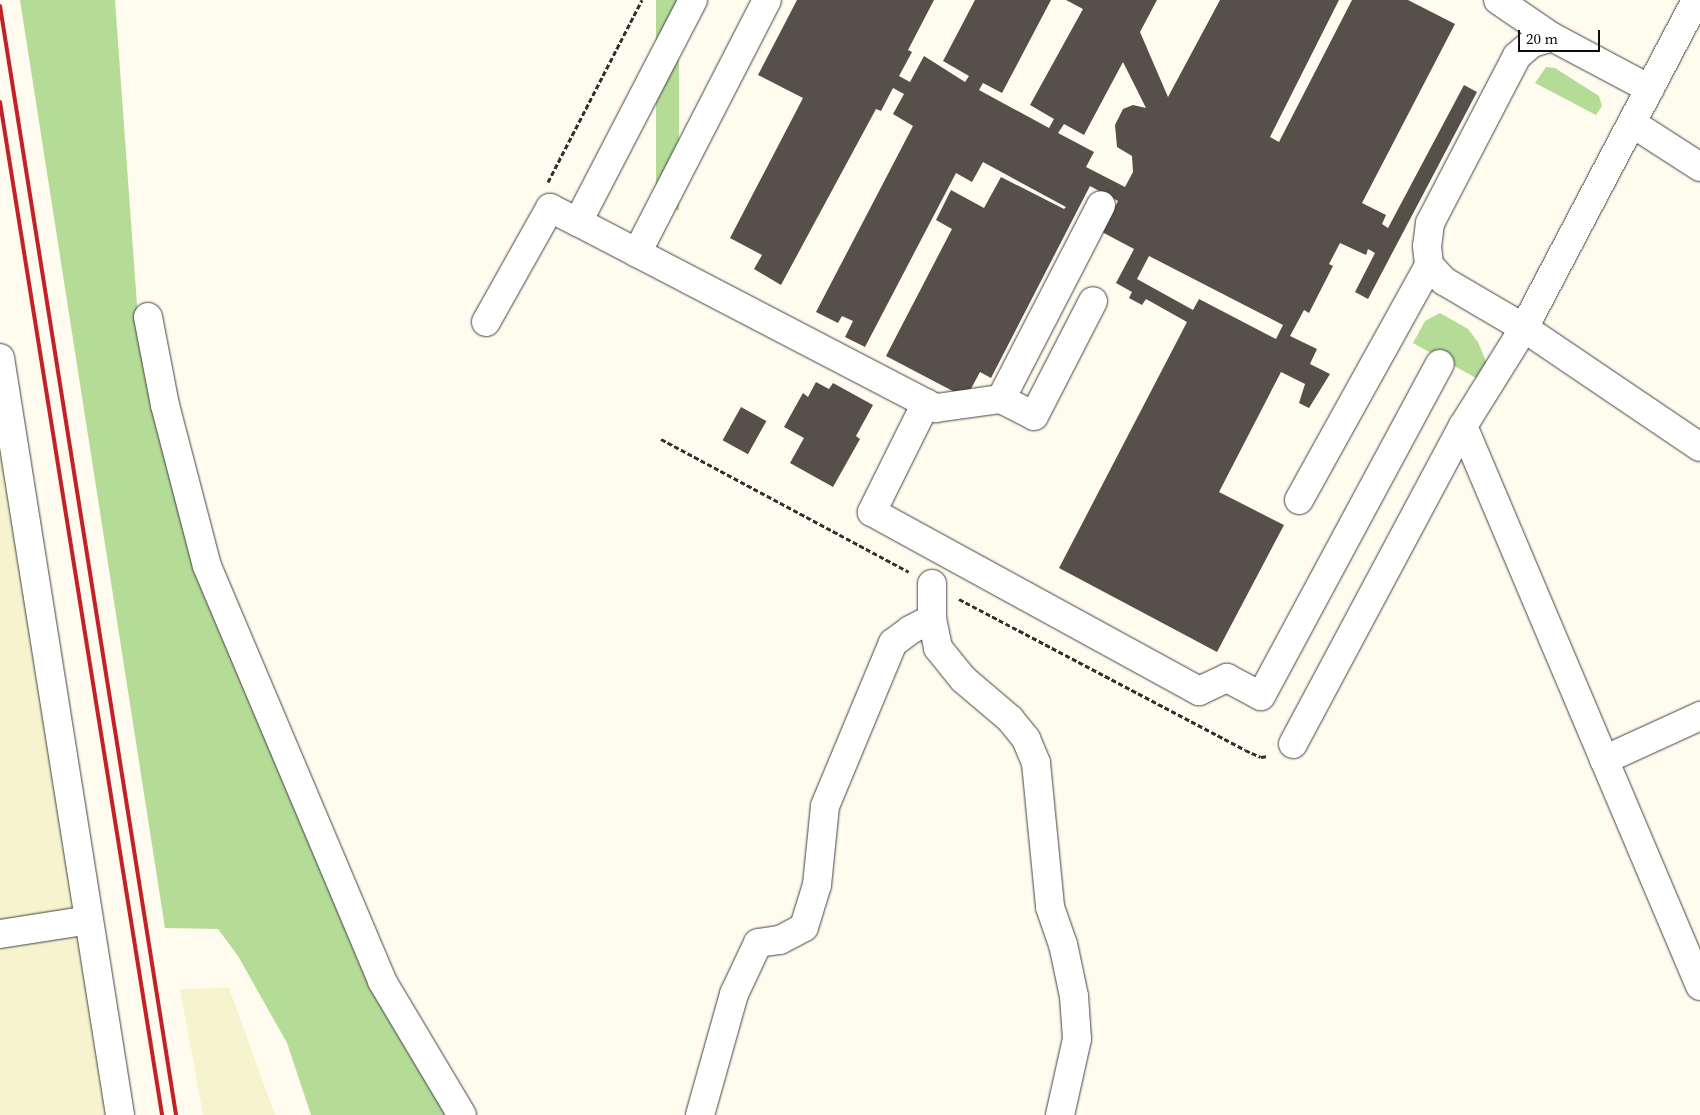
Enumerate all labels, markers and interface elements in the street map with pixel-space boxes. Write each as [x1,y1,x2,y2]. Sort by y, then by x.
scale bar [1520,20,1602,52]
text: 20 m [1526,28,1558,49]

